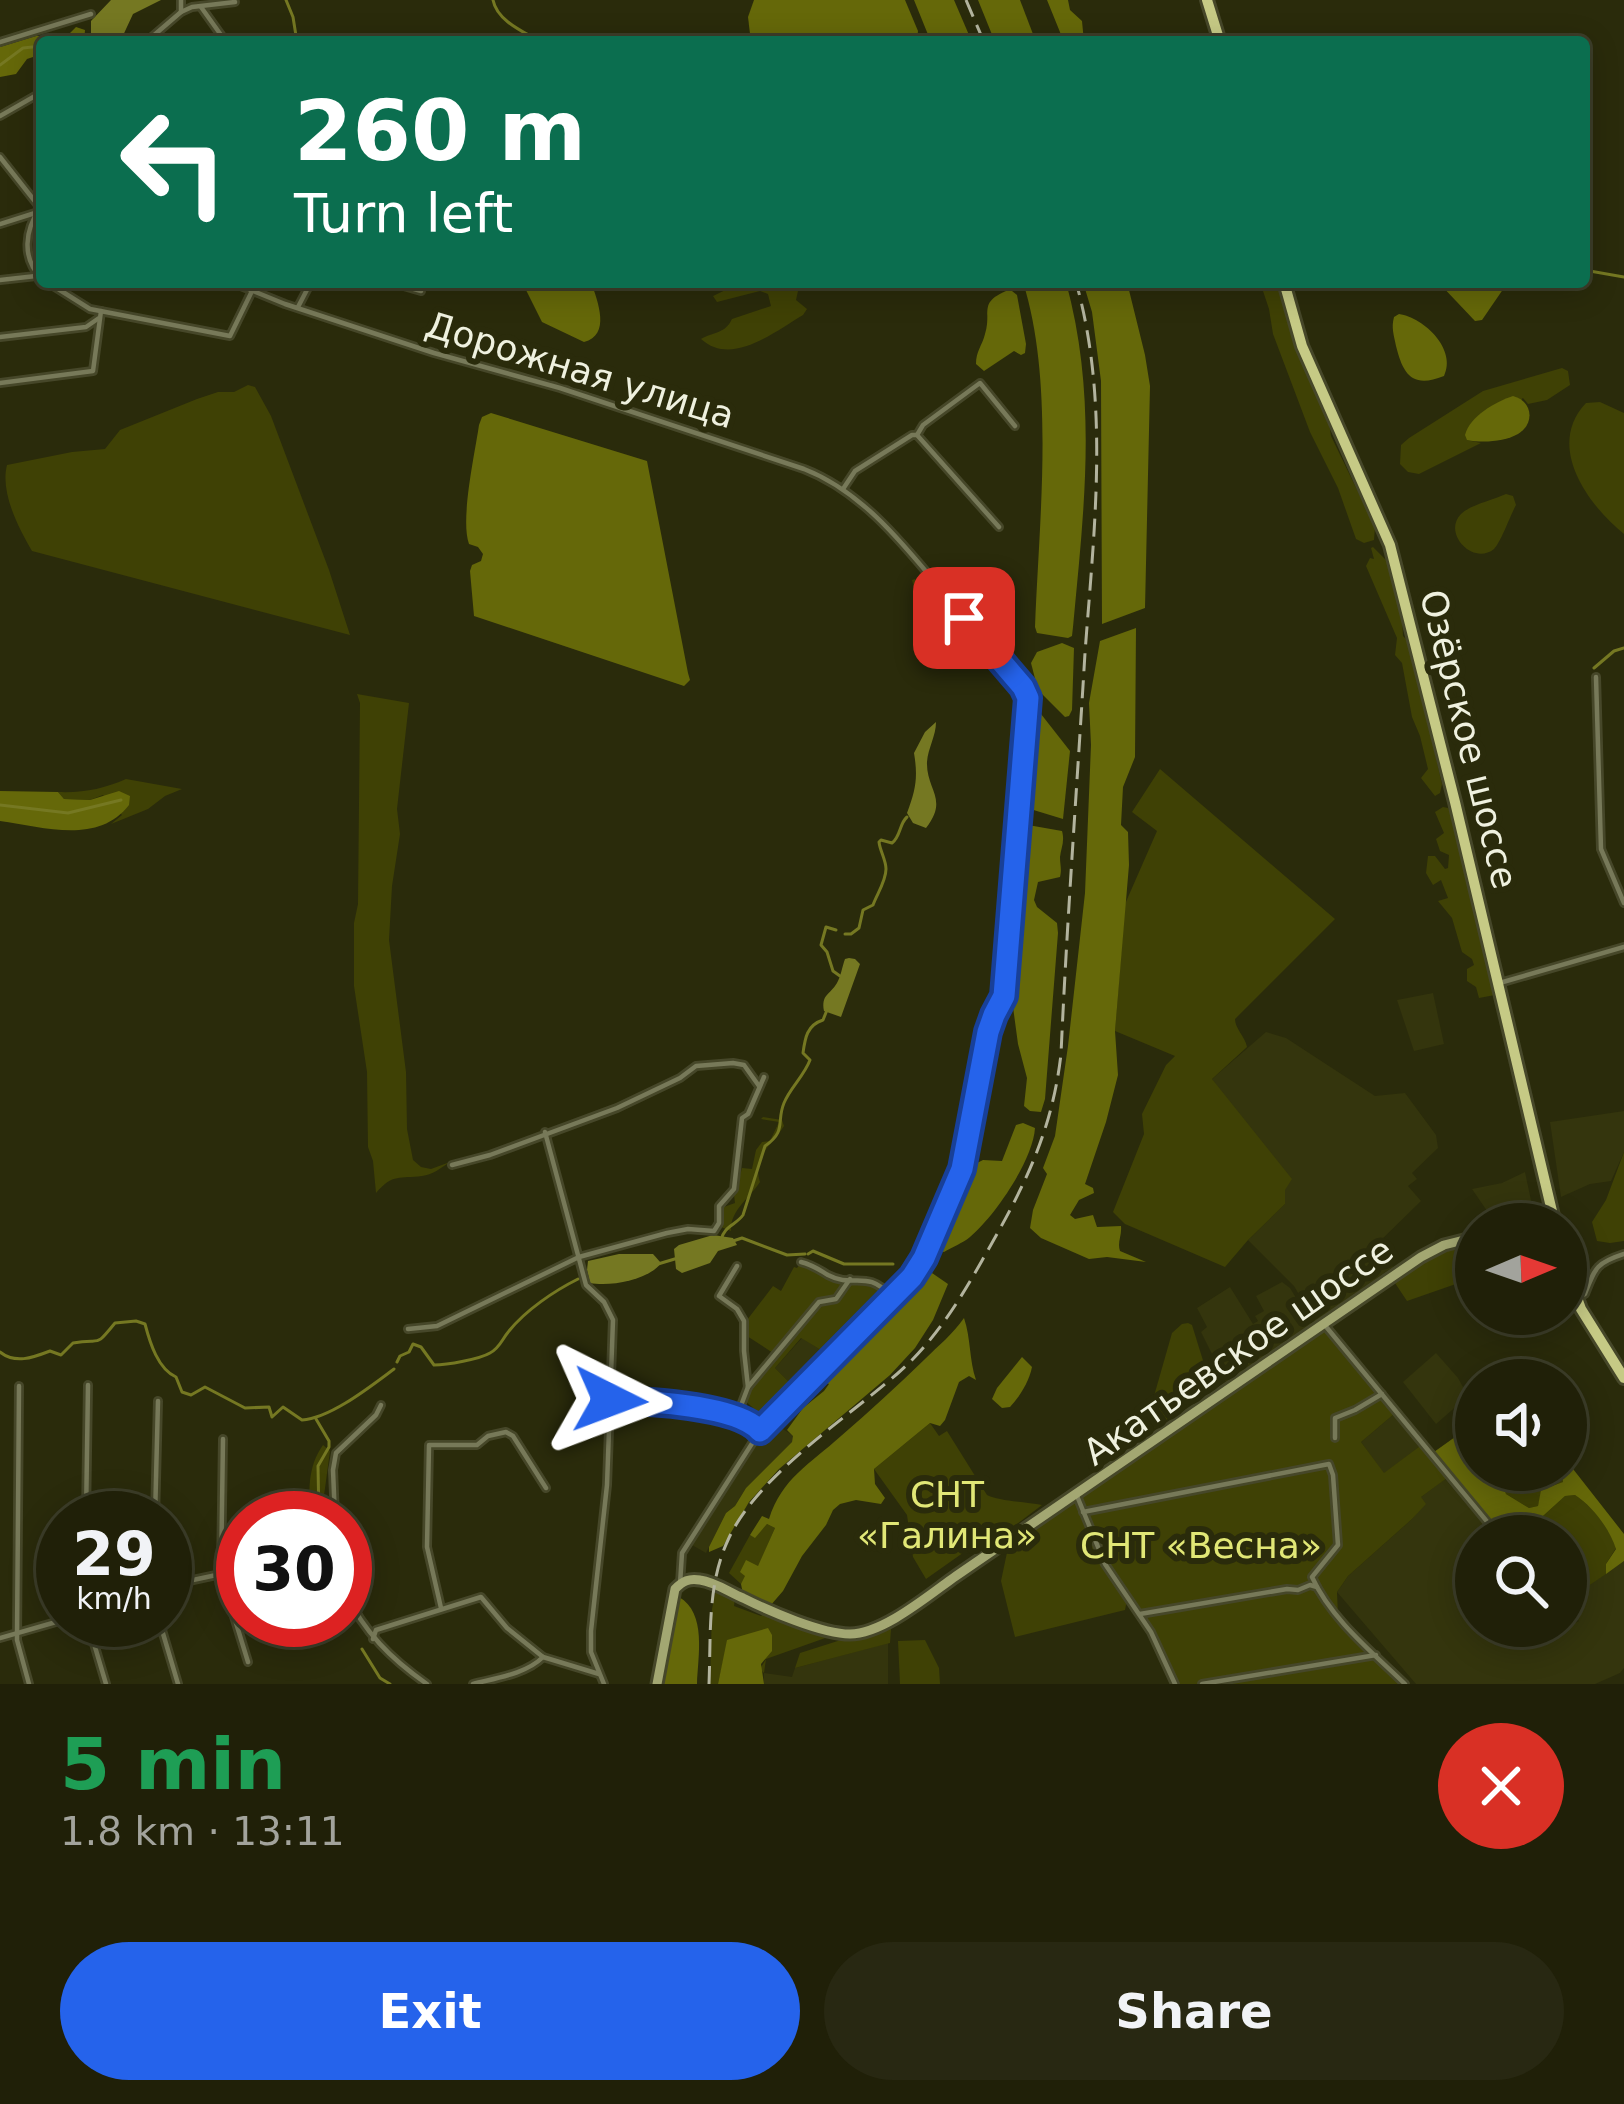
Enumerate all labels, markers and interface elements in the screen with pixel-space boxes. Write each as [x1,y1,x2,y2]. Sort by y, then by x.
text: 260 m [294,82,586,180]
icon: left [96,84,252,240]
text: Turn left [294,182,513,245]
street label: Дорожная улица [421,304,739,436]
pin [913,567,1015,669]
icon: arrive [931,585,997,651]
street label: Озёрское шоссе [1412,585,1526,893]
north arrow [1455,1203,1587,1335]
map controls [1455,1203,1587,1647]
street label: Акатьевское шоссе [1076,1229,1400,1473]
position arrow [547,1337,673,1463]
button: sound [1455,1359,1587,1491]
park label: СНТ «Галина» [857,1474,1037,1556]
speed limit sign: 30 [216,1491,372,1647]
button: search [1455,1515,1587,1647]
text: 29 [72,1519,156,1589]
park label: СНТ «Весна» [1080,1525,1322,1566]
text: km/h [76,1581,152,1616]
text: 5 min [60,1722,286,1806]
button: close [1438,1723,1564,1849]
text: 1.8 km · 13:11 [60,1809,345,1854]
button: Exit [60,1942,800,2080]
button: Share [824,1942,1564,2080]

